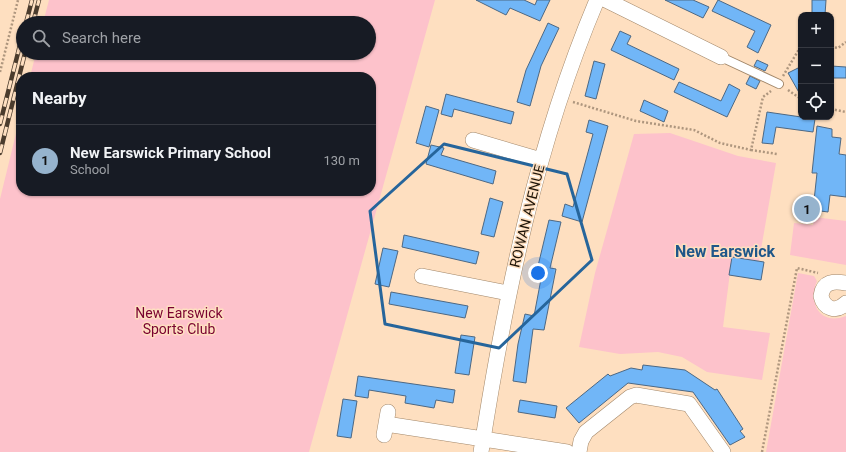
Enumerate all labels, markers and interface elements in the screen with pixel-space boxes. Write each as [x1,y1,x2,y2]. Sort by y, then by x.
map controls [798,12,834,120]
button: + [798,12,834,48]
search box [16,16,376,60]
icon: search [30,27,52,49]
text: Search here [62,29,141,47]
button: − [798,48,834,84]
button: locate [798,84,834,120]
text: Nearby [32,88,87,108]
text: New Earswick Primary School [70,144,271,162]
text: 1 [41,153,49,168]
text: 130 m [323,153,360,168]
text: School [70,162,110,177]
street label: ROWAN AVENUE [506,163,548,269]
pin: 1 [794,194,820,224]
district label: New Earswick [675,242,776,261]
your location [528,263,548,283]
park label: New Earswick Sports Club [135,305,224,337]

